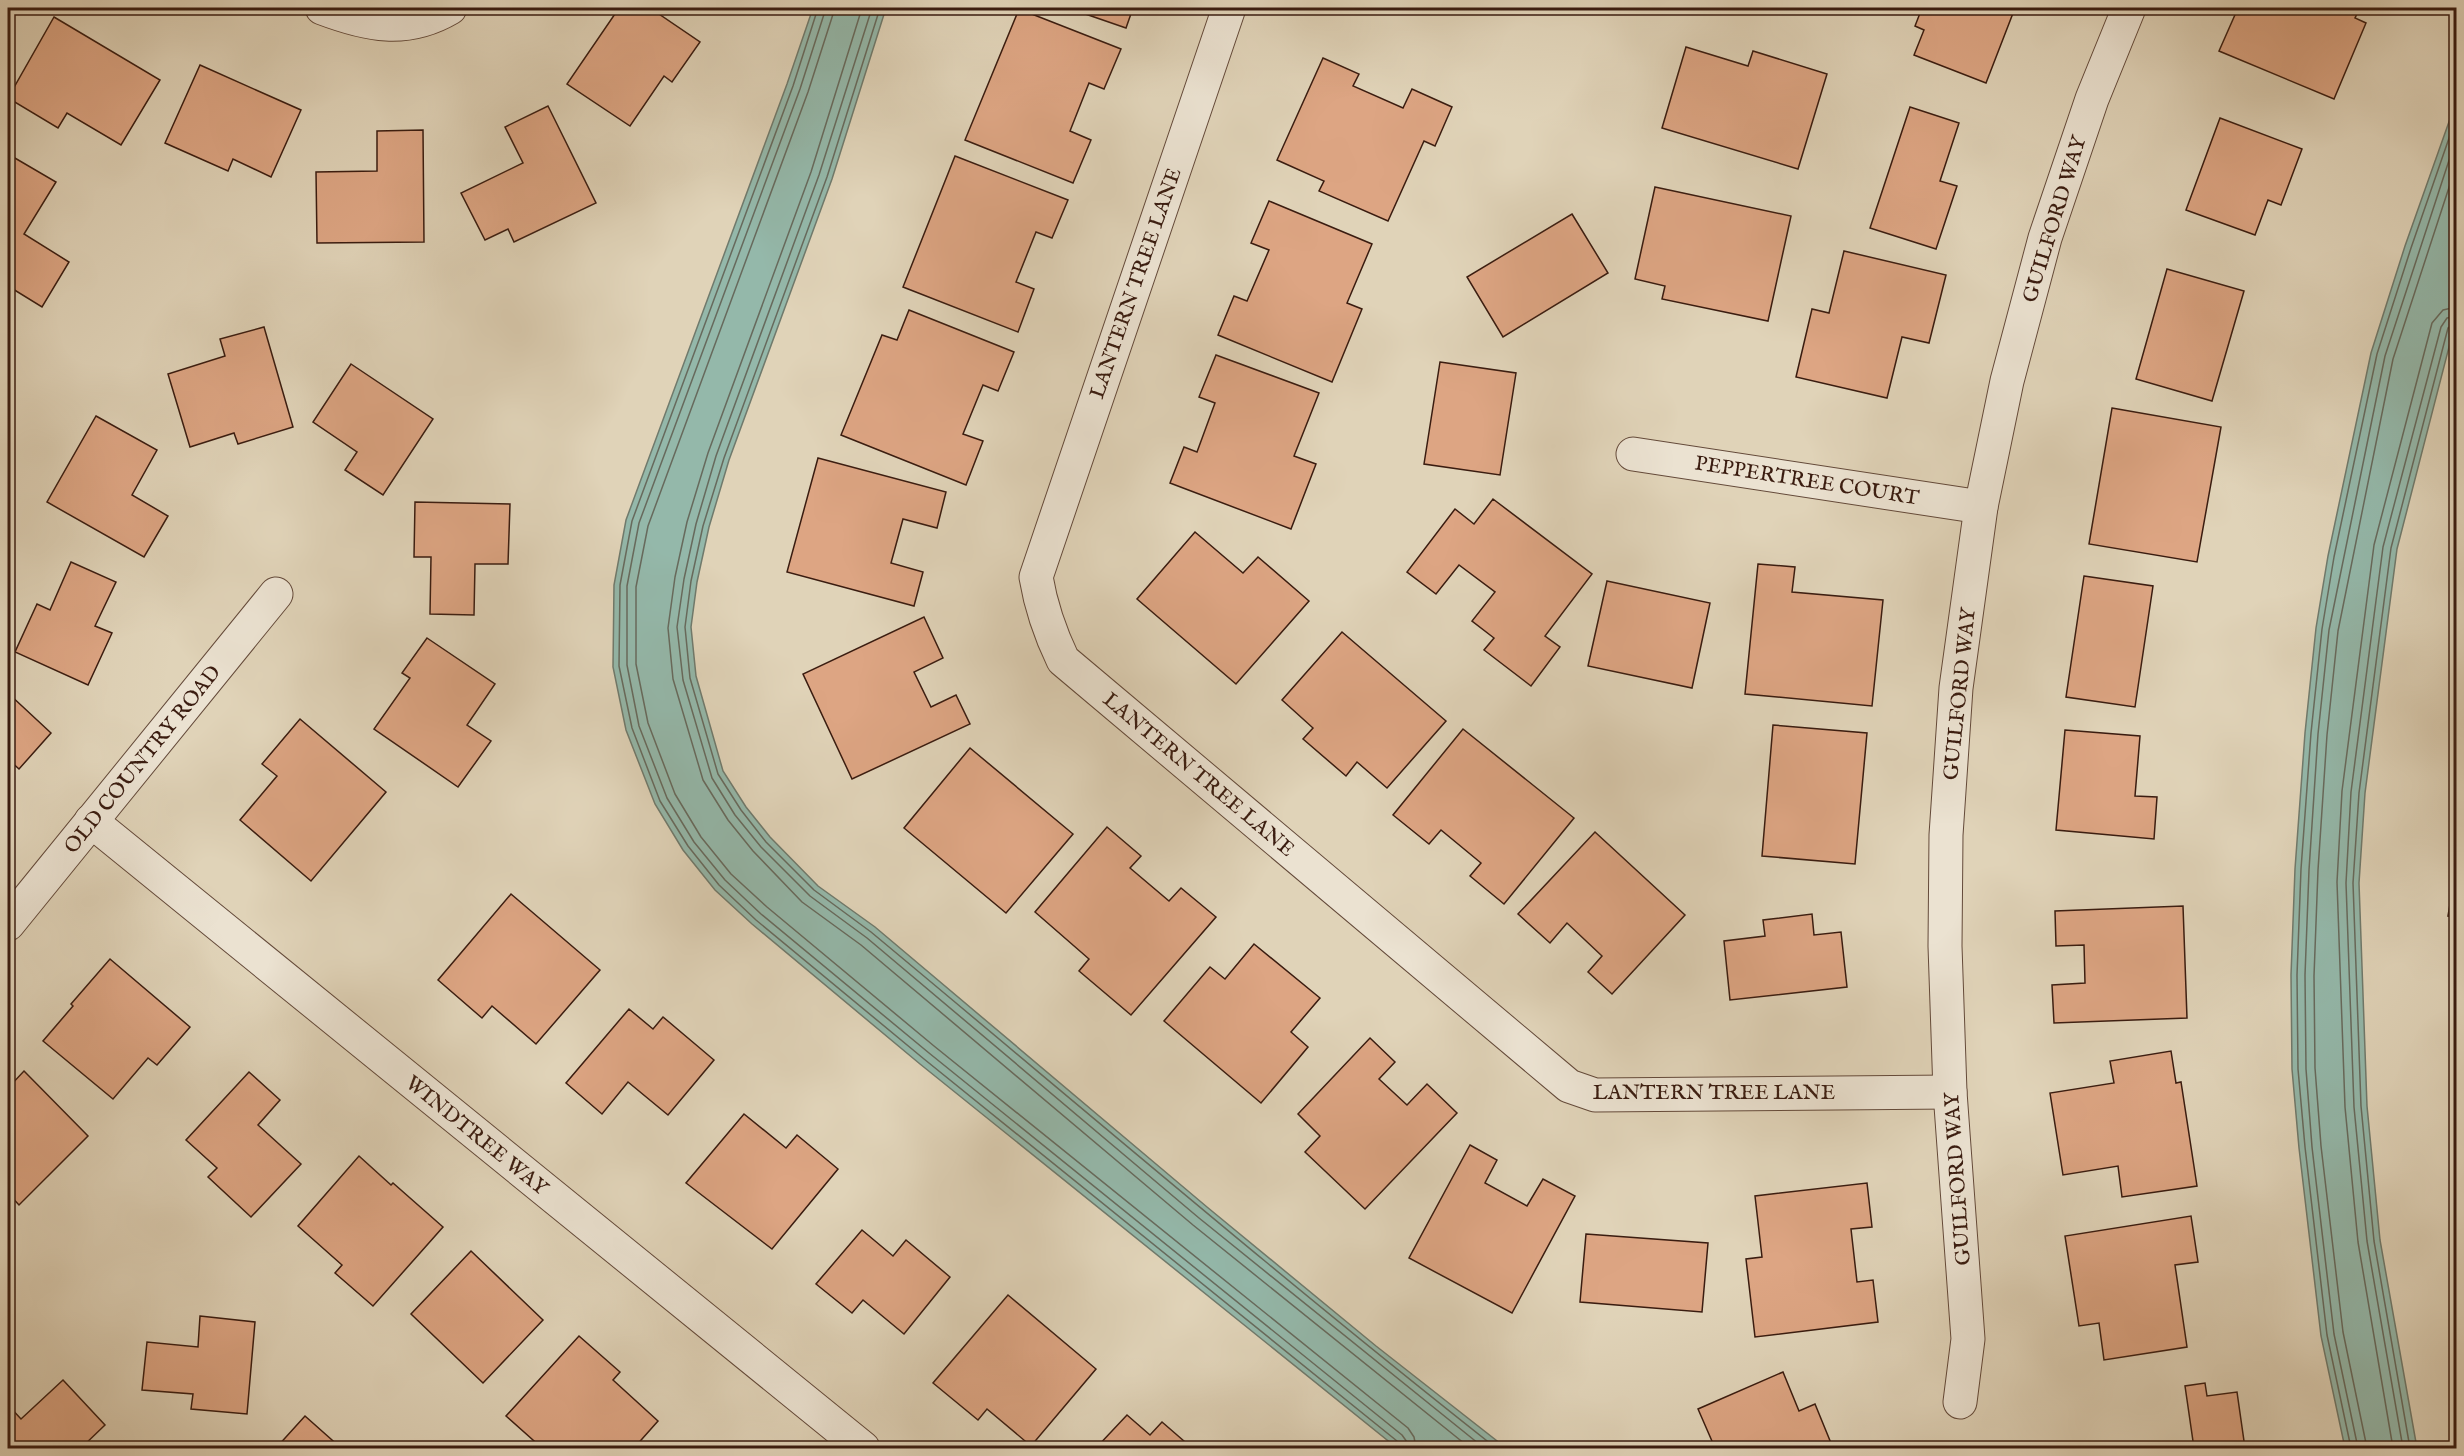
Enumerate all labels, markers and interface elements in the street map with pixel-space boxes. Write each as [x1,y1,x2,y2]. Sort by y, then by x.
street label: GUILFORD WAY [2017,131,2094,306]
street label: LANTERN TREE LANE [1084,164,1189,403]
street label: PEPPERTREE COURT [1693,450,1922,513]
street label: GUILFORD WAY [1938,605,1983,782]
street label: OLD COUNTRY ROAD [59,660,228,860]
street label: LANTERN TREE LANE [1096,687,1300,863]
street label: WINDTREE WAY [399,1070,554,1203]
street label: LANTERN TREE LANE [1593,1080,1835,1107]
street label: GUILFORD WAY [1939,1090,1978,1266]

